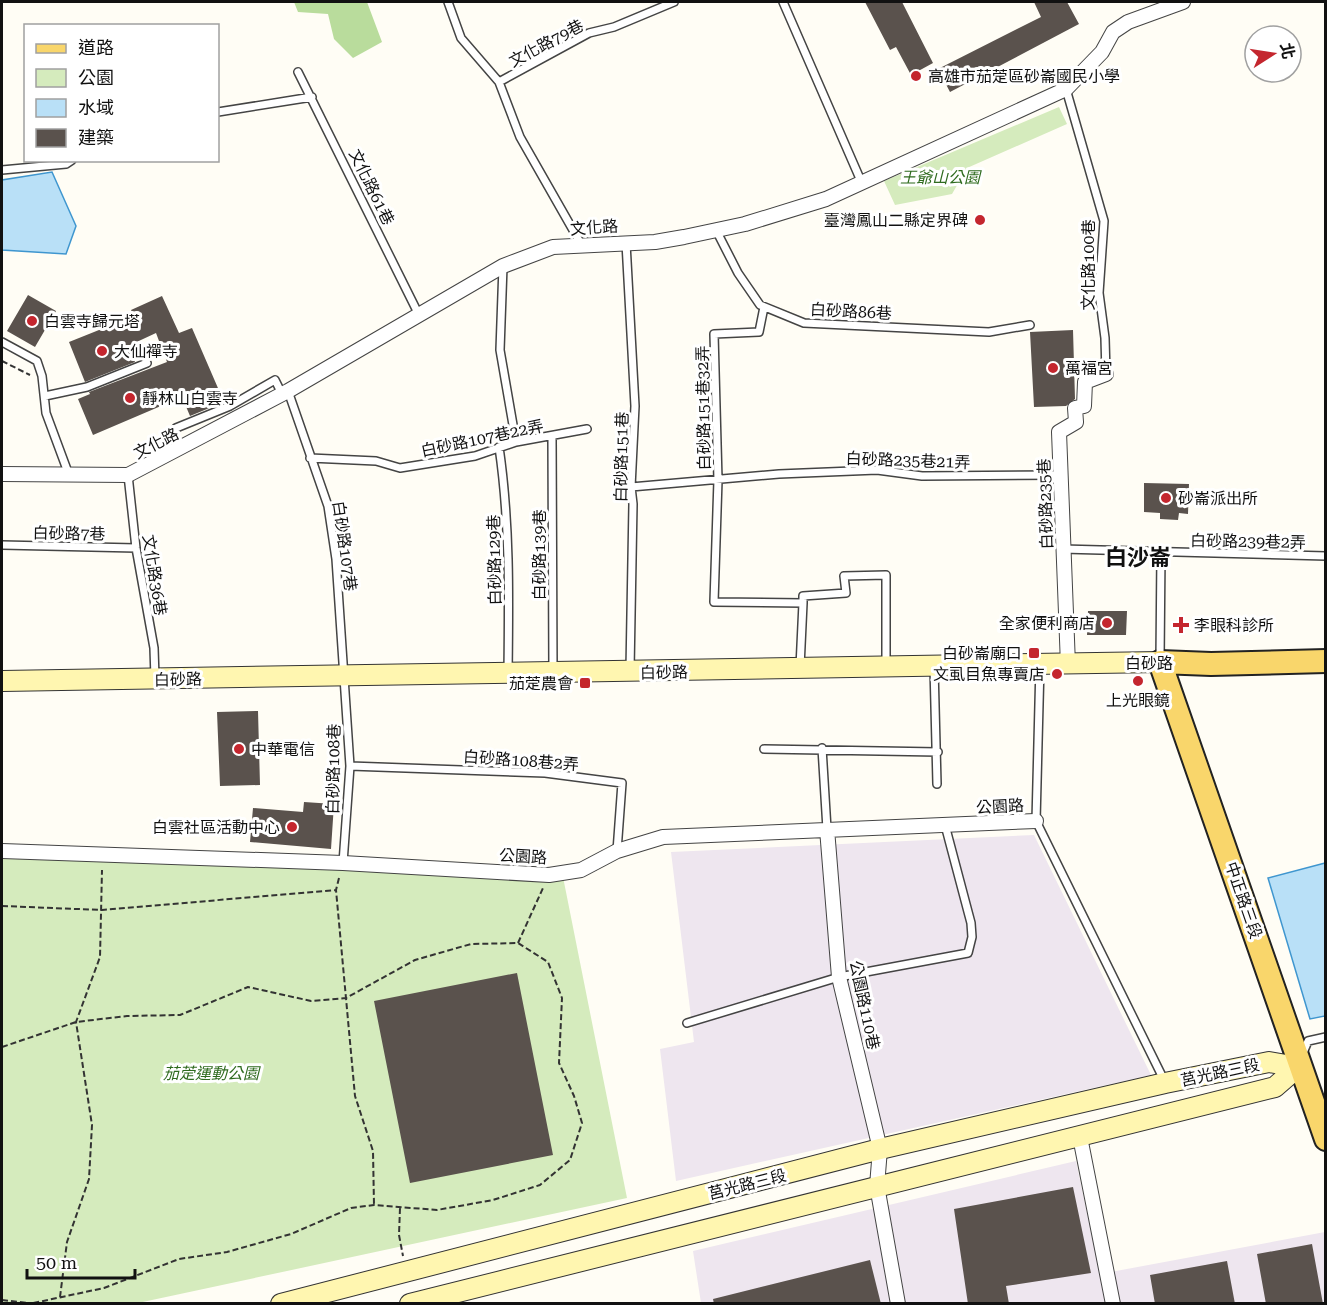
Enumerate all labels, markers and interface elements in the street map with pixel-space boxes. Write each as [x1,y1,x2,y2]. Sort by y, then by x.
street label: 文化路79巷 [506,16,587,71]
legend [24,24,219,162]
north arrow [1243,24,1303,84]
text: 道路 [78,37,114,58]
text: 北 [1276,41,1298,61]
text: 公園 [78,67,114,88]
place label: 高雄市茄萣區砂崙國民小學 [928,67,1120,86]
marker: 高雄市茄萣區砂崙國民小學 [909,69,923,83]
text: 水域 [78,97,114,118]
text: 建築 [78,127,114,148]
street label: 文化路61巷 [345,146,398,228]
park label: 王爺山公園 [900,168,982,187]
place label: 臺灣鳳山二縣定界碑 [824,211,968,230]
marker: 臺灣鳳山二縣定界碑 [973,213,987,227]
street label: 文化路 [569,216,619,239]
street label: 文化路100巷 [1079,220,1098,310]
street label: 白砂路86巷 [810,300,892,323]
place label: 白雲寺歸元塔 [44,312,140,331]
marker: 白雲寺歸元塔 [25,314,39,328]
place label: 大仙禪寺 [114,342,178,361]
marker: 大仙禪寺 [95,344,109,358]
street label: 白砂路151巷32弄 [693,345,714,471]
place label: 萬福宮 [1065,359,1113,378]
marker: 萬福宮 [1046,361,1060,375]
place label: 靜林山白雲寺 [142,389,238,408]
marker: 靜林山白雲寺 [123,391,137,405]
street label: 白砂路151巷 [611,411,632,503]
street label: 白砂路107巷22弄 [419,416,545,461]
street label: 文化路 [131,424,182,463]
street label: 白砂路235巷21弄 [845,449,971,472]
street label: 白砂路235巷 [1034,458,1057,550]
place label: 砂崙派出所 [1178,489,1258,508]
marker: 砂崙派出所 [1159,491,1173,505]
street label: 白砂路107巷 [329,500,360,592]
street label: 白砂路139巷 [530,510,549,600]
street label: 白砂路129巷 [484,514,505,606]
street label: 白砂路7巷 [32,523,106,544]
street label: 白砂路239巷2弄 [1190,531,1306,552]
street label: 文化路36巷 [139,533,170,617]
district label: 白沙崙 [1105,545,1171,570]
place label: 全家便利商店 [999,614,1095,633]
marker: 全家便利商店 [1100,616,1114,630]
marker: 李眼科診所 [1172,616,1190,634]
place label: 李眼科診所 [1194,616,1274,635]
place label: 白砂崙廟口 [942,644,1022,663]
marker: 白砂崙廟口 [1027,646,1041,660]
street label: 白砂路 [1125,654,1173,673]
street label: 白砂路 [640,663,688,682]
place label: 文虱目魚專賣店 [933,665,1045,684]
marker: 文虱目魚專賣店 [1050,667,1064,681]
street label: 白砂路 [154,670,202,689]
place label: 茄萣農會 [509,674,573,693]
marker: 上光眼鏡 [1131,674,1145,688]
marker: 茄萣農會 [578,676,592,690]
place label: 上光眼鏡 [1106,691,1170,710]
street label: 白砂路108巷 [323,723,344,815]
place label: 中華電信 [251,740,315,759]
marker: 中華電信 [232,742,246,756]
street label: 白砂路108巷2弄 [463,747,579,774]
street label: 公園路 [976,796,1024,817]
place label: 白雲社區活動中心 [152,818,280,837]
marker: 白雲社區活動中心 [285,820,299,834]
street label: 公園路 [499,846,547,867]
street label: 中正路三段 [1222,859,1266,941]
street label: 公園路110巷 [846,959,883,1052]
street label: 莒光路三段 [1179,1055,1261,1090]
park label: 茄萣運動公園 [163,1064,261,1083]
street label: 莒光路三段 [706,1166,788,1203]
scale bar [27,1242,135,1280]
text: 50 m [36,1252,77,1273]

